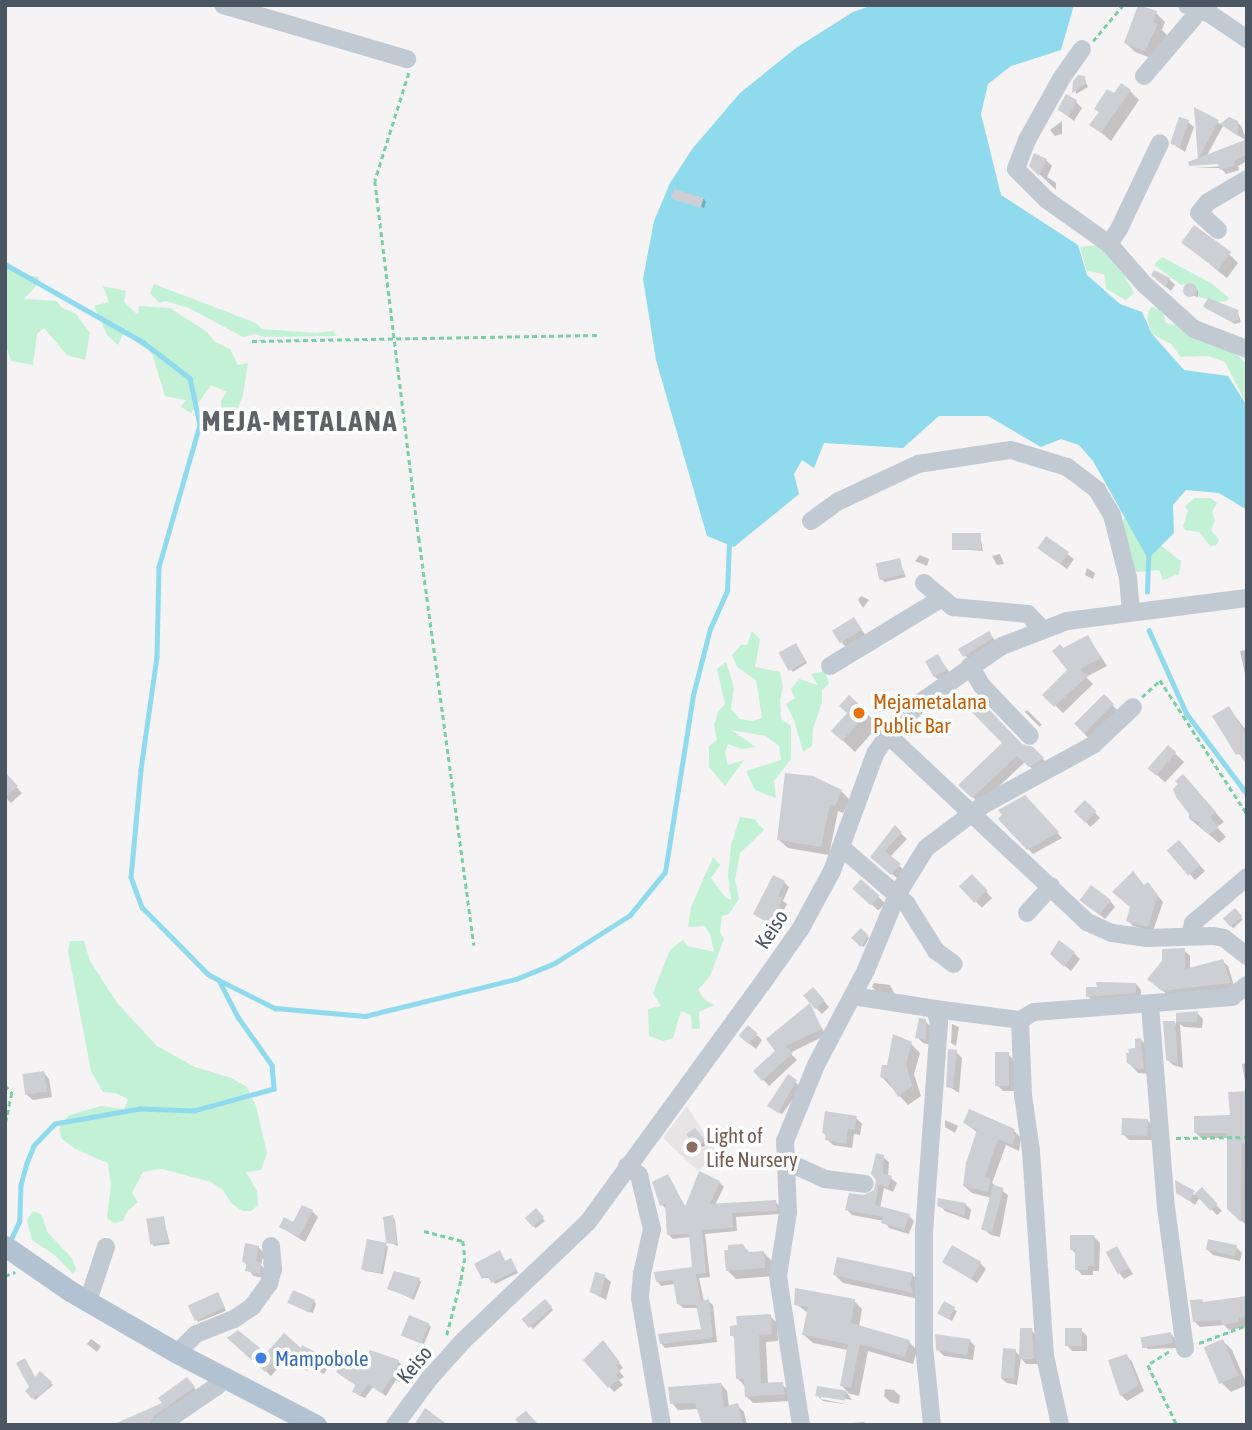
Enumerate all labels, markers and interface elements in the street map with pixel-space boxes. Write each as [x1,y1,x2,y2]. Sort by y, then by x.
district label: MEJA-METALANA [203,404,397,438]
place label: Mejametalana Public Bar [873,688,987,738]
marker: Mejametalana Public Bar [851,705,867,721]
street label: Keiso [749,905,793,953]
place label: Light of Life Nursery [706,1122,798,1172]
marker: Light of Life Nursery [684,1139,700,1155]
street label: Keiso [391,1340,437,1388]
place label: Mampobole [275,1345,368,1371]
marker: Mampobole [253,1350,269,1366]

